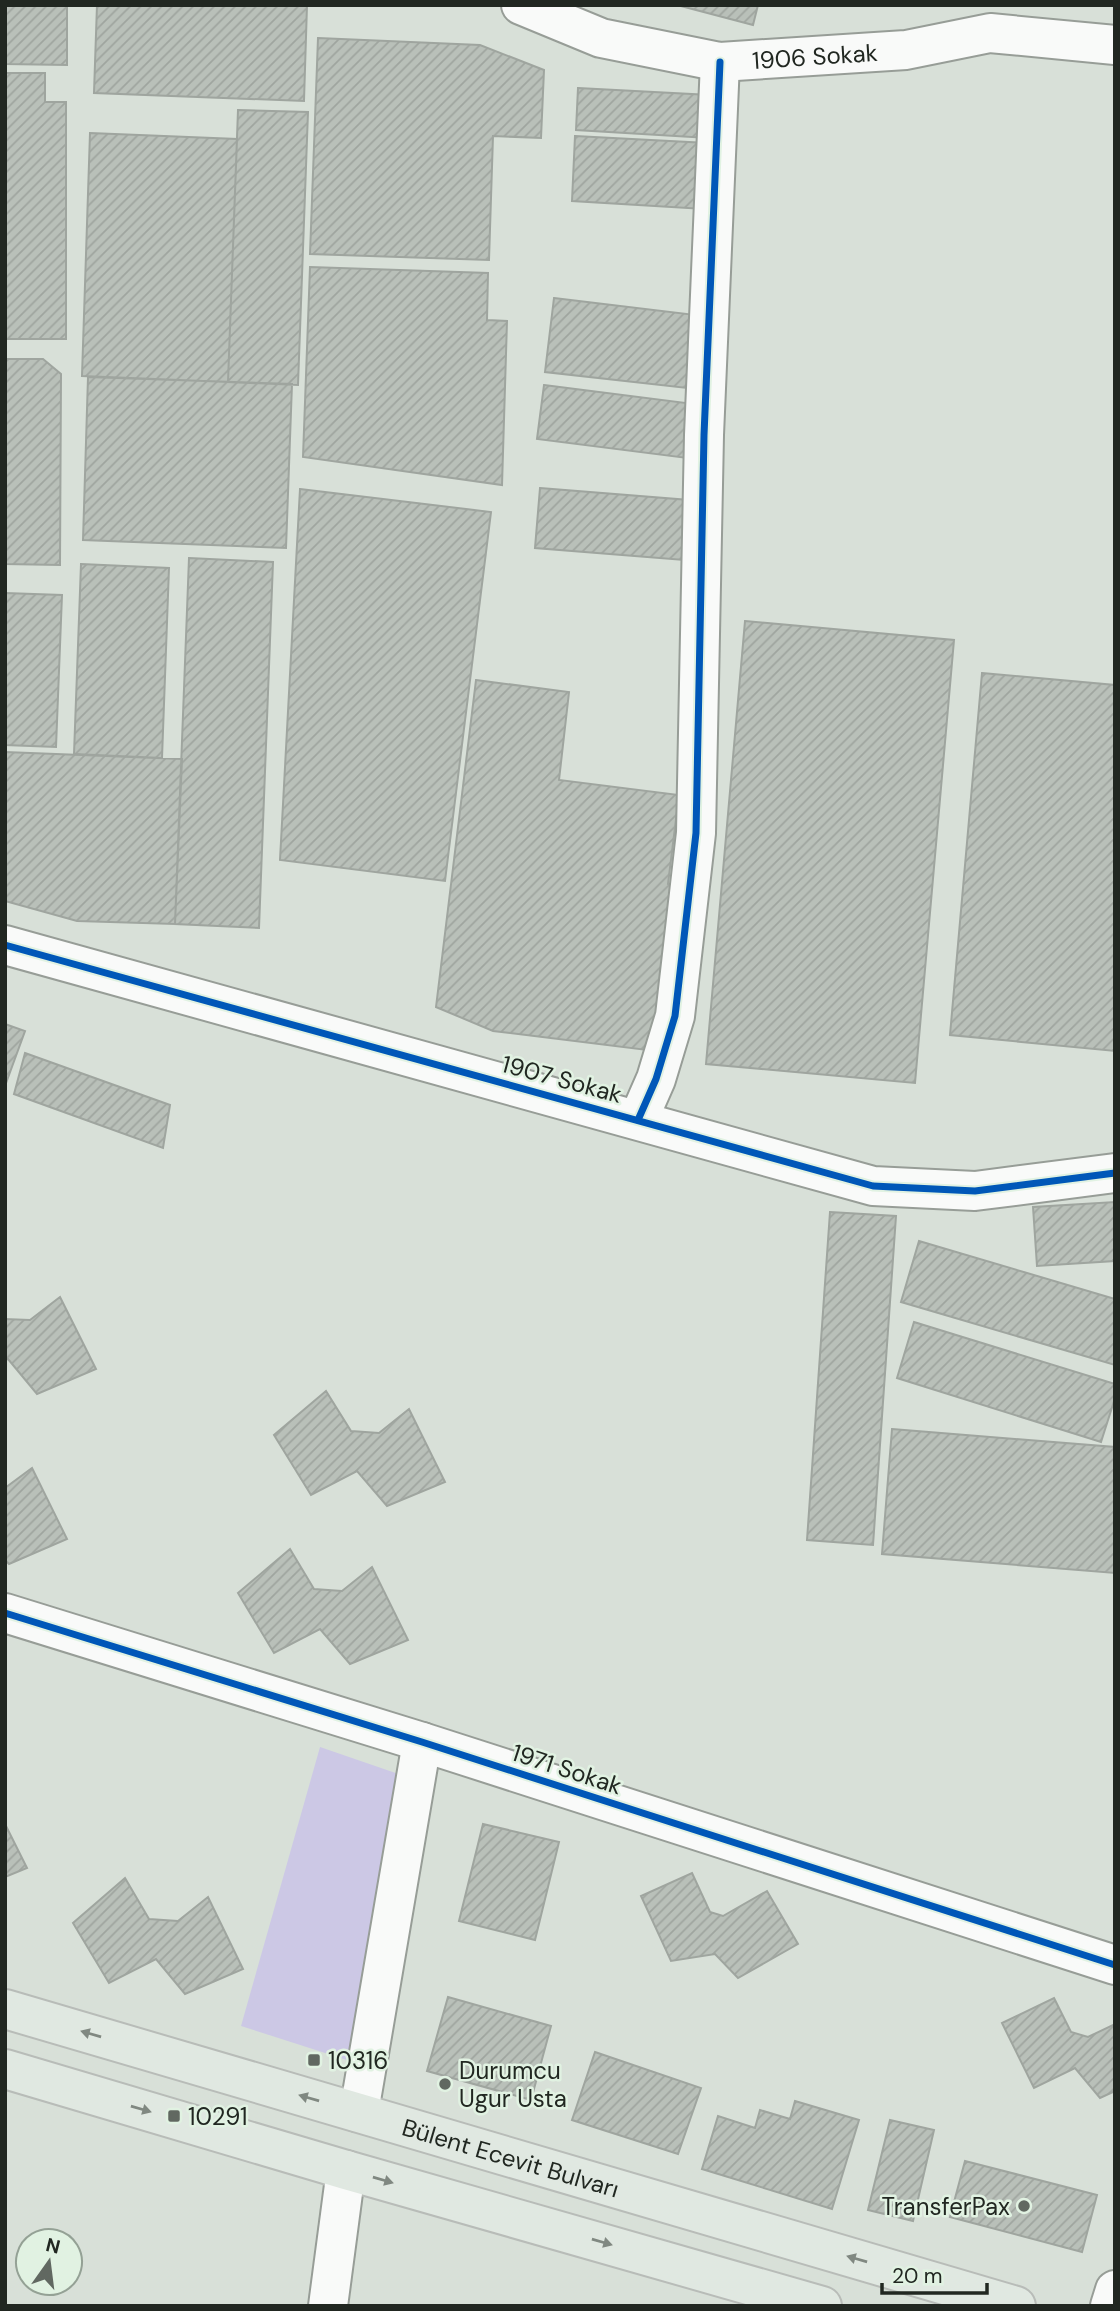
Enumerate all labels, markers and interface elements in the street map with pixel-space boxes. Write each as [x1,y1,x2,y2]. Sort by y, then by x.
street label: 1906 Sokak [751,36,879,75]
street label: 1907 Sokak [499,1048,625,1110]
street label: 1971 Sokak [508,1737,626,1801]
one-way arrow [80,2028,101,2038]
place label: 10316 [328,2045,388,2076]
marker: 10316 [306,2052,322,2068]
place label: Durumcu Ugur Usta [459,2055,567,2114]
marker: Durumcu Ugur Usta [437,2076,453,2092]
one-way arrow [299,2092,320,2102]
place label: 10291 [188,2101,247,2132]
one-way arrow [131,2105,152,2115]
marker: 10291 [166,2108,182,2124]
street label: Bülent Ecevit Bulvarı [399,2111,623,2204]
one-way arrow [372,2175,394,2186]
place label: TransferPax [882,2191,1010,2222]
marker: TransferPax [1016,2198,1032,2214]
north arrow [14,2227,84,2297]
text: N [43,2232,63,2260]
one-way arrow [592,2238,613,2248]
scale bar [882,2252,987,2296]
one-way arrow [846,2254,867,2264]
text: 20 m [892,2262,943,2290]

